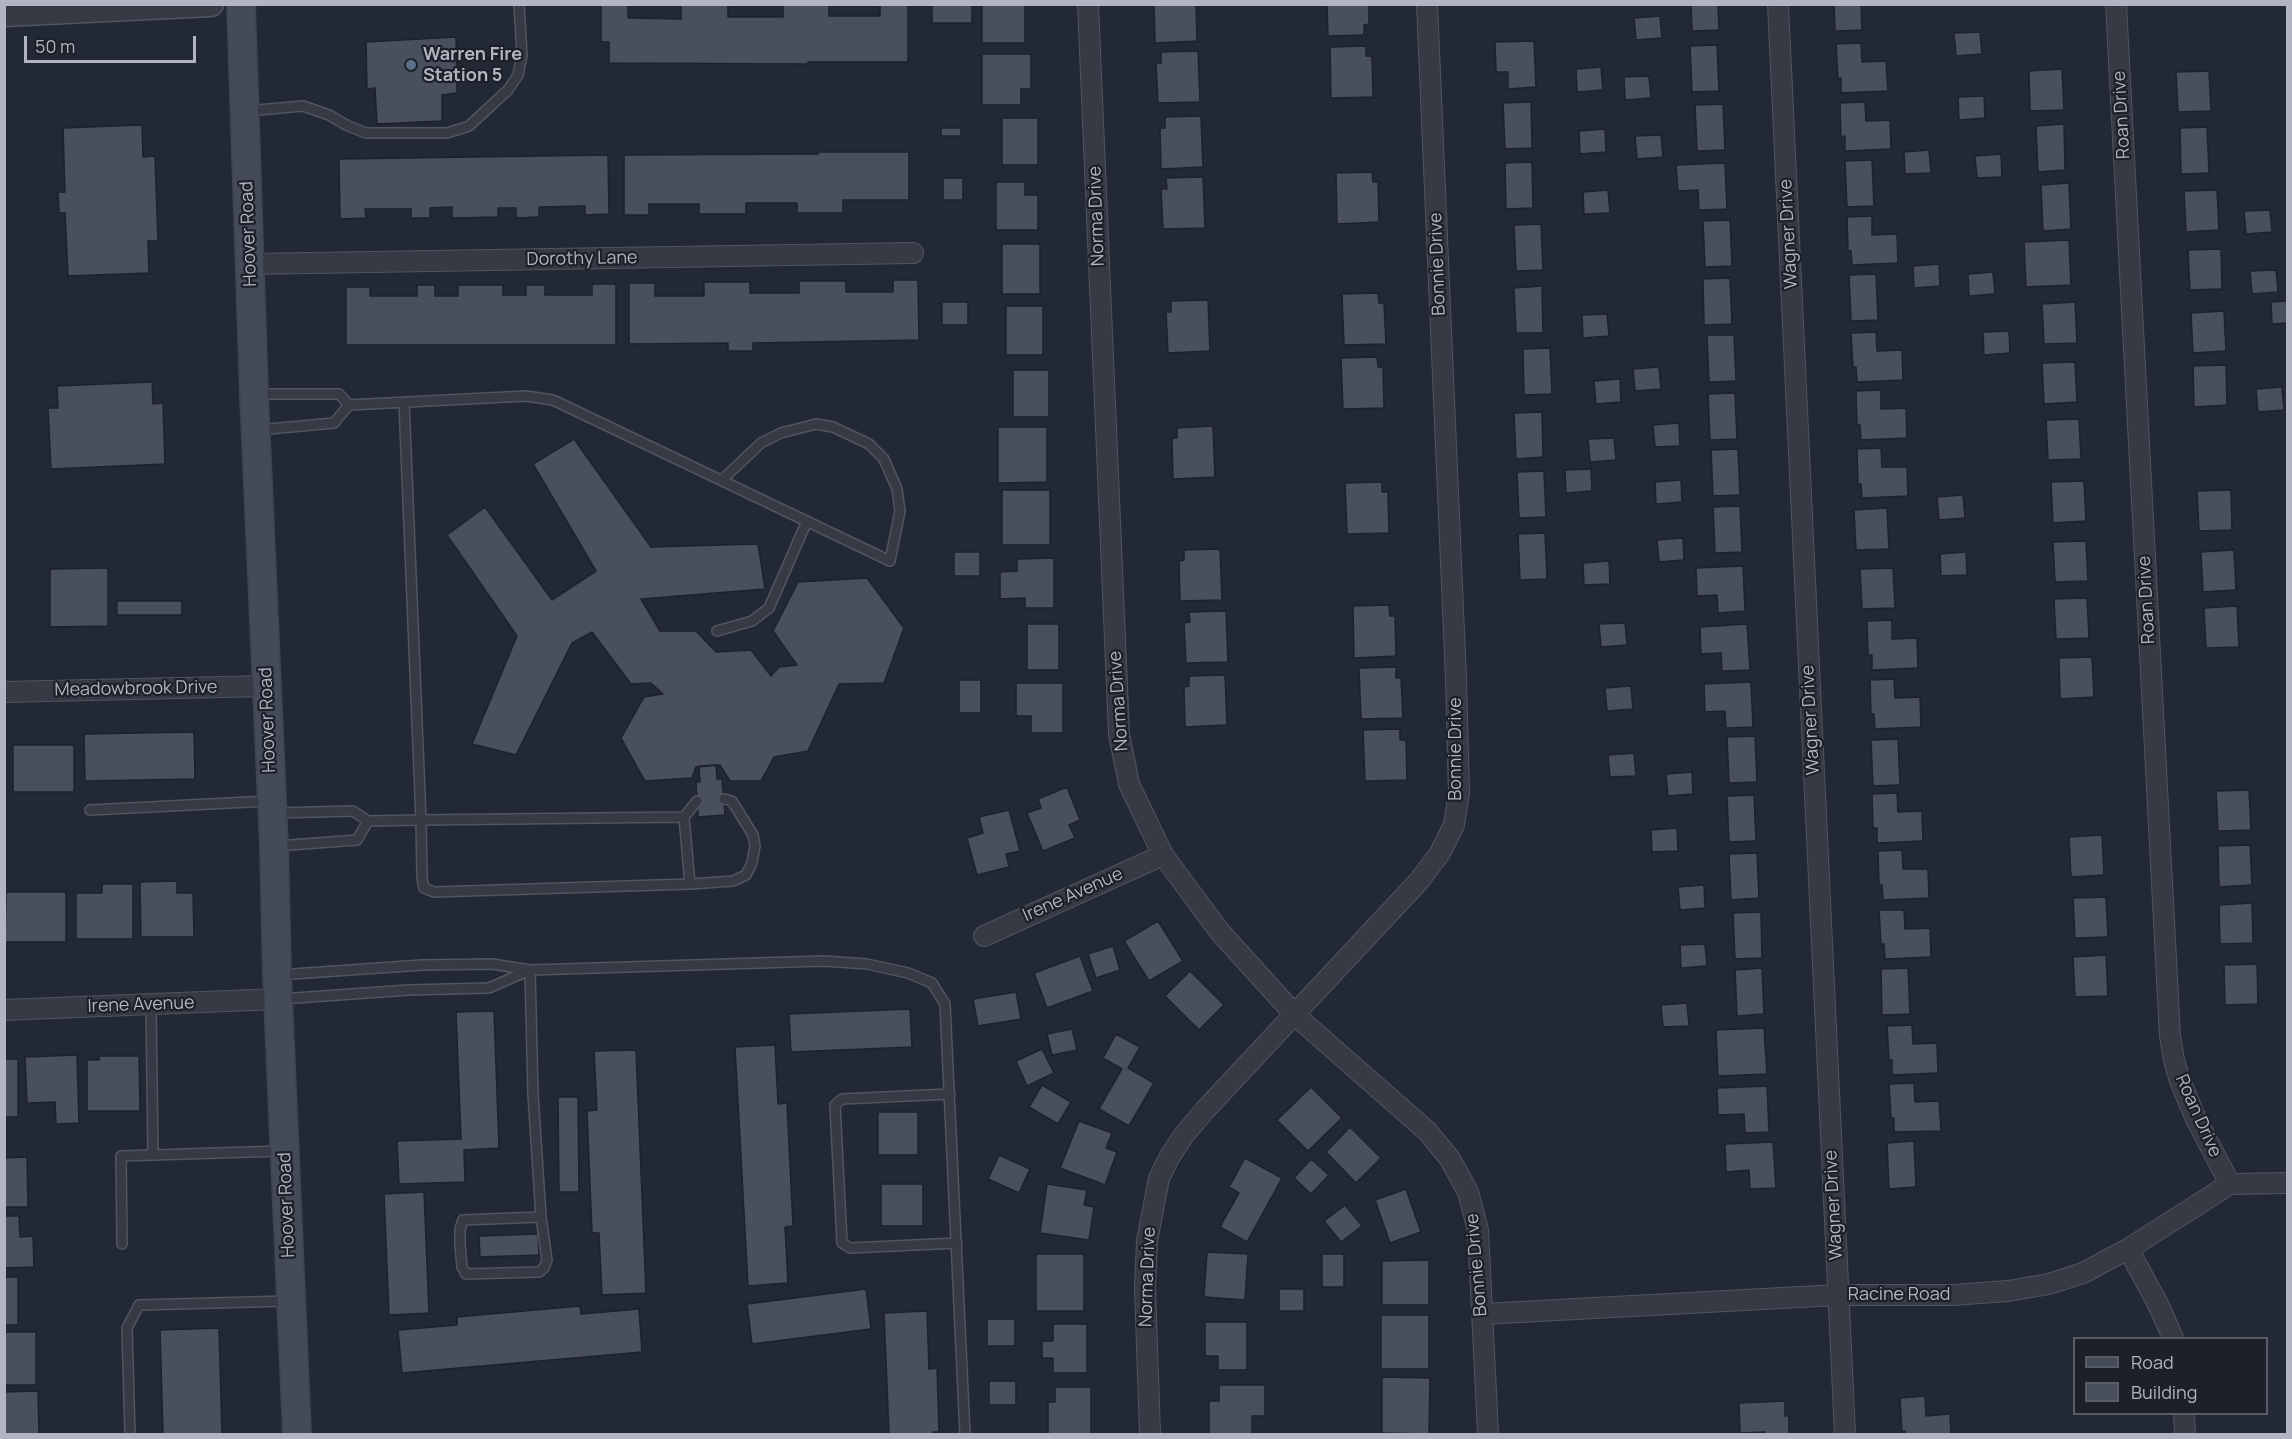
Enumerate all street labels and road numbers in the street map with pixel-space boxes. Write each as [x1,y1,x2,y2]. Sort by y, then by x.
street label: Roan Drive [2109,70,2135,160]
street label: Norma Drive [1084,165,1110,267]
street label: Wagner Drive [1775,179,1803,289]
street label: Hoover Road [236,181,262,287]
street label: Bonnie Drive [1425,212,1451,316]
street label: Dorothy Lane [526,247,638,271]
street label: Roan Drive [2134,555,2160,645]
street label: Norma Drive [1105,650,1133,752]
street label: Wagner Drive [1797,665,1825,775]
street label: Hoover Road [255,667,281,773]
street label: Meadowbrook Drive [54,677,218,701]
street label: Bonnie Drive [1445,697,1467,801]
street label: Irene Avenue [1020,863,1126,927]
street label: Irene Avenue [87,992,195,1018]
street label: Roan Drive [2170,1071,2226,1161]
street label: Wagner Drive [1820,1150,1848,1260]
street label: Hoover Road [274,1152,300,1258]
street label: Bonnie Drive [1462,1213,1492,1317]
street label: Norma Drive [1135,1226,1161,1328]
street label: Racine Road [1848,1284,1950,1306]

